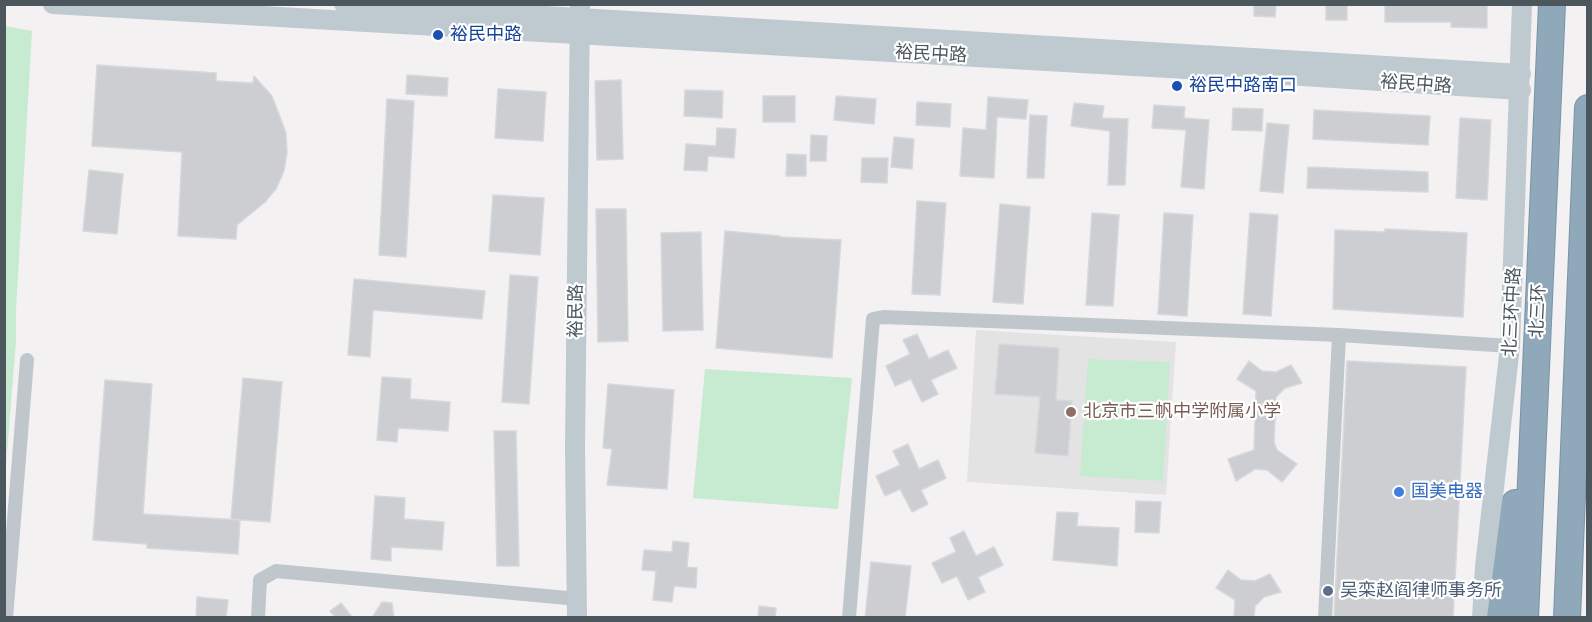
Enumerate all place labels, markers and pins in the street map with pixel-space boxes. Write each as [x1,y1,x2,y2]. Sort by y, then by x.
place label: 裕民中路 [450,24,522,46]
marker: 裕民中路 [431,28,445,42]
place label: 裕民中路南口 [1189,75,1297,97]
marker: 裕民中路南口 [1170,79,1184,93]
place label: 北京市三帆中学附属小学 [1083,401,1281,423]
marker: 北京市三帆中学附属小学 [1064,405,1078,419]
place label: 国美电器 [1411,481,1483,503]
marker: 国美电器 [1392,485,1406,499]
place label: 吴栾赵阎律师事务所 [1340,580,1502,602]
marker: 吴栾赵阎律师事务所 [1321,584,1335,598]

